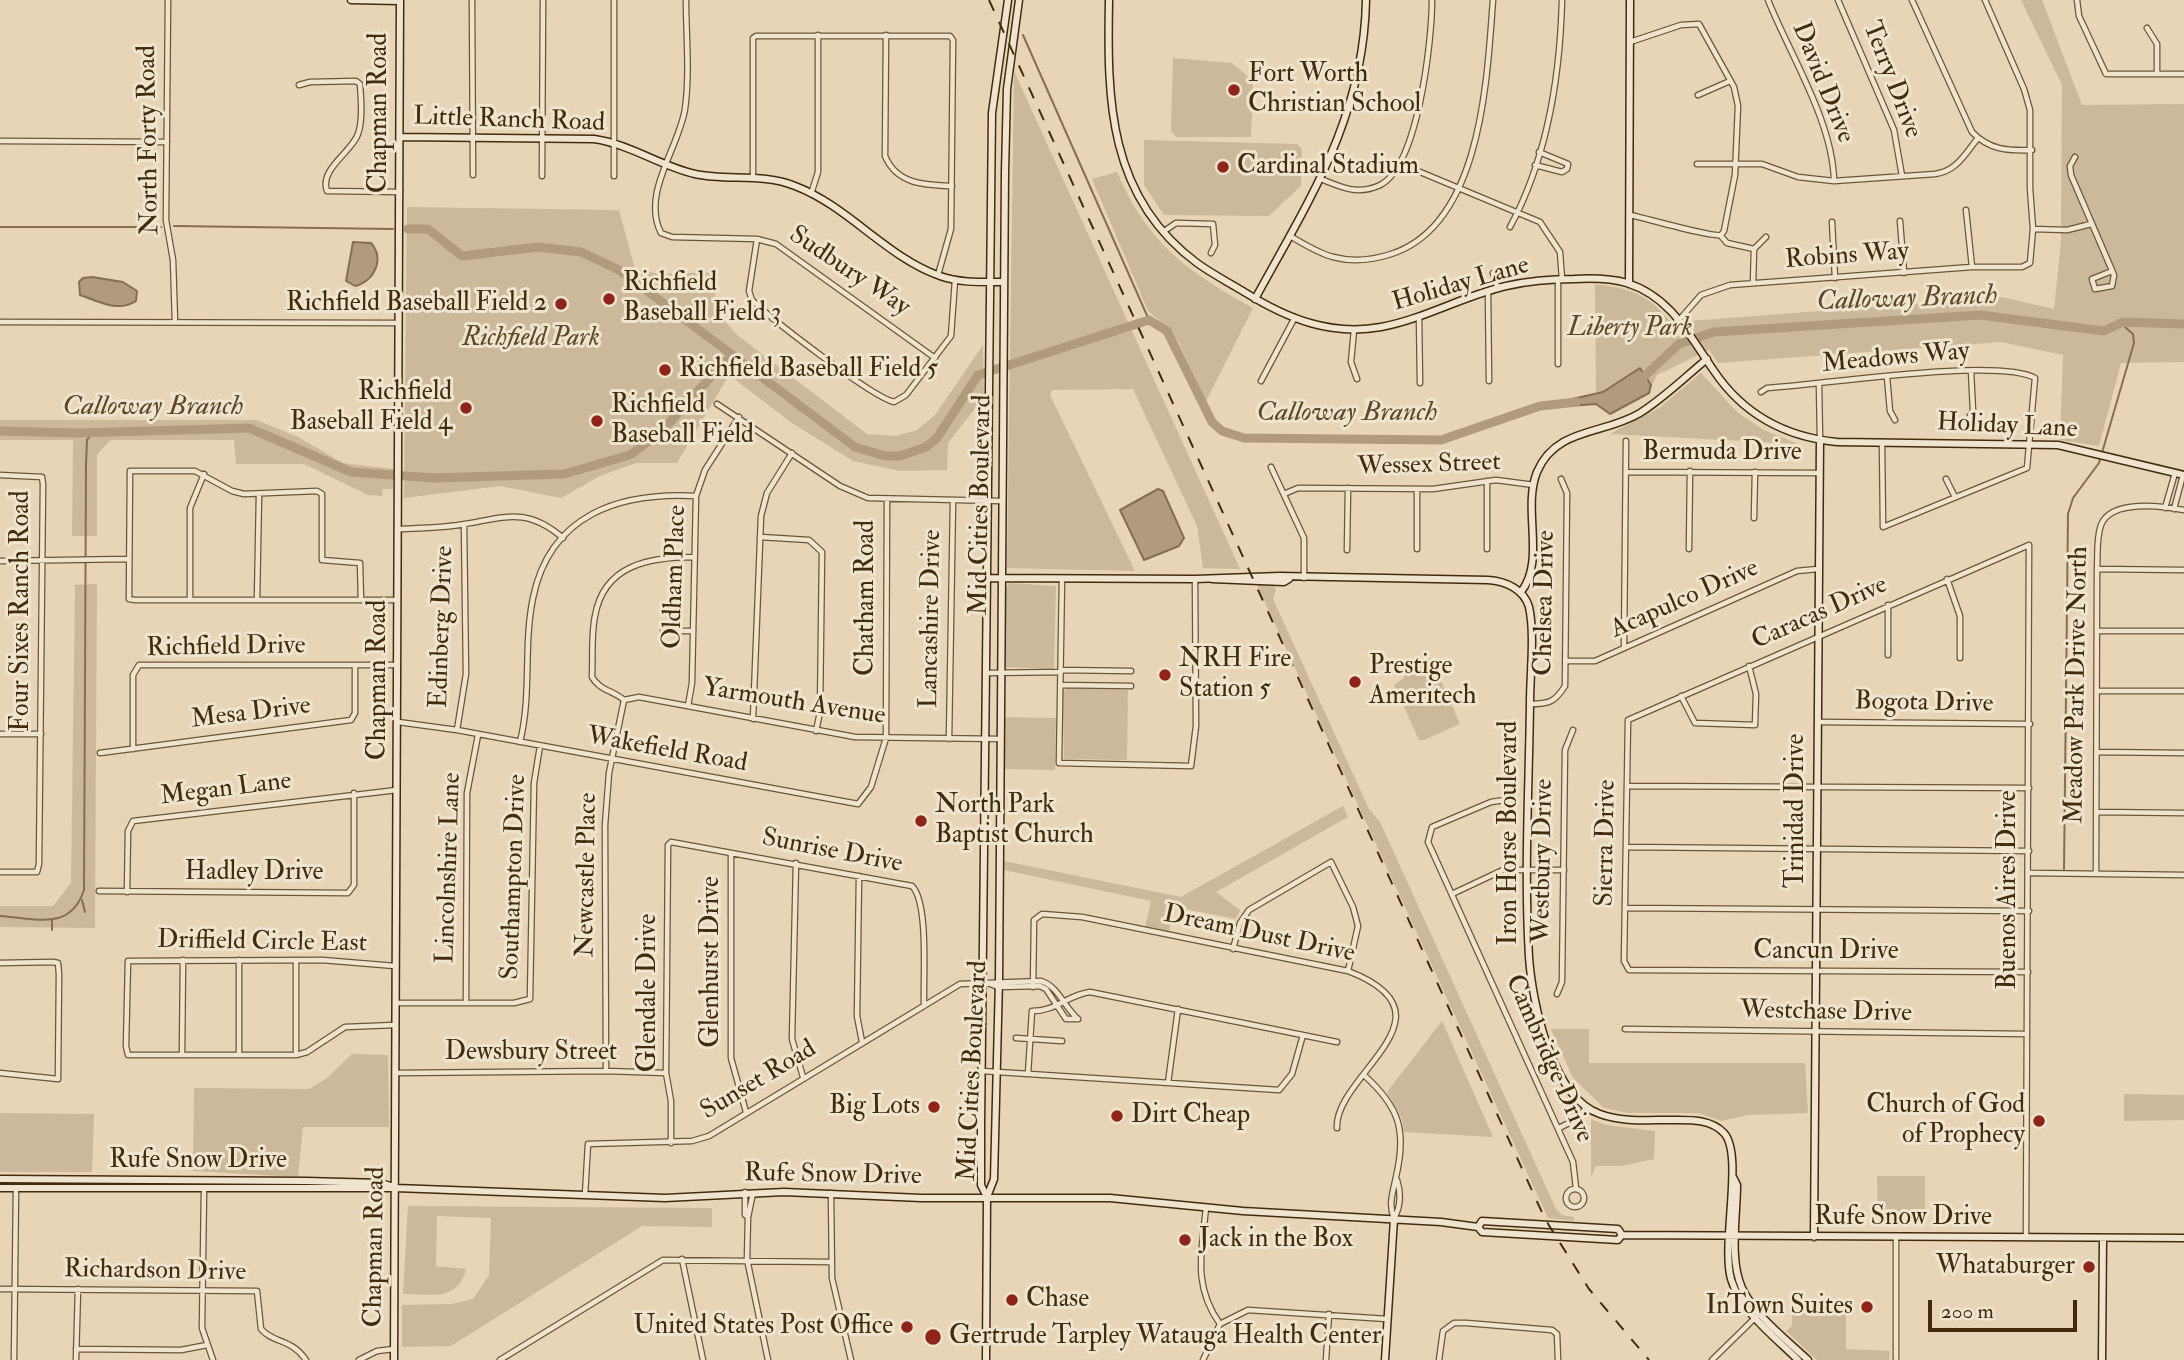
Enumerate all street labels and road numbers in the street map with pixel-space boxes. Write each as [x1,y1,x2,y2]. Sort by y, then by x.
street label: Terry Drive [1854,17,1928,143]
street label: David Drive [1784,18,1860,148]
street label: Chapman Road [364,33,396,193]
street label: North Forty Road [133,45,167,235]
street label: Little Ranch Road [413,102,605,140]
street label: Sudbury Way [783,220,915,324]
street label: Robins Way [1784,237,1910,277]
street label: Holiday Lane [1389,251,1533,319]
street label: Meadows Way [1821,337,1971,381]
street label: Mid Cities Boulevard [964,394,1000,616]
street label: Holiday Lane [1936,408,2078,446]
street label: Bermuda Drive [1642,437,1802,469]
street label: Wessex Street [1357,448,1501,484]
street label: Four Sixes Ranch Road [6,490,38,732]
street label: Oldham Place [658,504,694,650]
street label: Chatham Road [851,520,883,676]
street label: Lancashire Drive [915,529,949,709]
street label: Chelsea Drive [1529,530,1563,676]
street label: Edinberg Drive [425,545,461,709]
street label: Meadow Park Drive North [2060,546,2096,824]
street label: Acapulco Drive [1606,553,1764,647]
street label: Caracas Drive [1747,570,1893,658]
street label: Chapman Road [363,600,395,760]
street label: Richfield Drive [146,631,306,665]
street label: Yarmouth Avenue [700,673,888,733]
street label: Bogota Drive [1854,687,1994,721]
street label: Mesa Drive [189,691,313,737]
street label: Iron Horse Boulevard [1494,721,1526,945]
street label: Wakefield Road [584,722,750,780]
street label: Trinidad Drive [1781,734,1813,888]
street label: Megan Lane [159,766,293,814]
street label: Lincolnshire Lane [431,772,469,964]
street label: Southampton Drive [496,774,534,980]
street label: Westbury Drive [1527,778,1561,944]
street label: Sierra Drive [1590,779,1624,907]
street label: Buenos Aires Drive [1993,790,2025,990]
street label: Newcastle Place [571,792,605,958]
street label: Sunrise Drive [759,823,905,881]
street label: Hadley Drive [185,857,323,889]
street label: Glenhurst Drive [696,876,728,1048]
street label: Dream Dust Drive [1160,899,1358,971]
street label: Glendale Drive [633,914,665,1072]
street label: Driffield Circle East [157,926,367,960]
street label: Cancun Drive [1753,936,1899,968]
street label: Mid Cities Boulevard [953,960,995,1182]
street label: Cambridge Drive [1497,970,1599,1148]
street label: Westchase Drive [1740,996,1912,1030]
street label: Sunset Road [696,1034,822,1128]
street label: Dewsbury Street [445,1037,617,1069]
street label: Rufe Snow Drive [109,1145,287,1177]
street label: Rufe Snow Drive [744,1159,922,1193]
street label: Chapman Road [359,1166,393,1328]
street label: Rufe Snow Drive [1814,1202,1992,1234]
street label: Richardson Drive [64,1255,246,1289]

